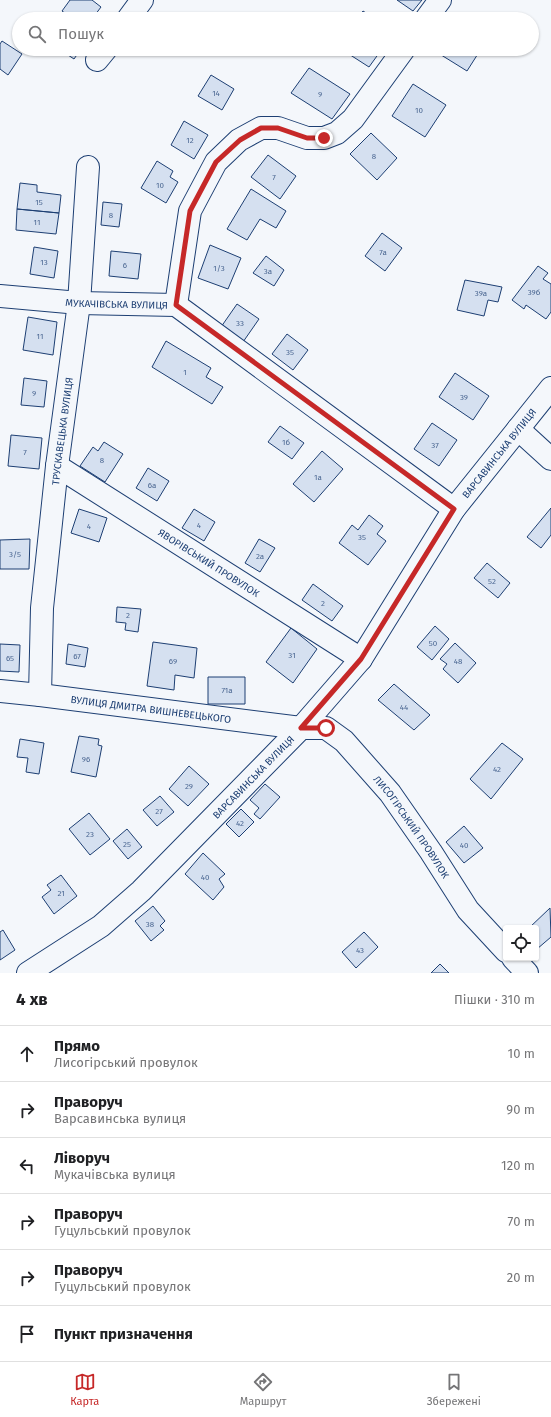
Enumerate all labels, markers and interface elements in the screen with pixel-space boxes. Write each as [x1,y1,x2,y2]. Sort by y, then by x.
search box [12,12,539,56]
icon: search [26,23,48,45]
text: Пошук [58,25,104,43]
house number: 14 [212,89,221,98]
house number: 9 [318,90,322,99]
house number: 10 [415,106,423,115]
route end [315,129,333,147]
house number: 12 [186,136,194,145]
house number: 8 [372,152,377,161]
house number: 7 [272,173,276,182]
house number: 10 [156,181,164,190]
house number: 15 [35,198,43,207]
house number: 8 [109,211,114,220]
house number: 11 [34,218,40,227]
house number: 7а [379,248,387,257]
house number: 13 [40,258,48,267]
house number: 6 [123,261,127,270]
house number: 1/3 [213,264,225,273]
house number: 3а [264,267,272,276]
house number: 39б [528,288,541,297]
house number: 39а [475,289,487,298]
street label: МУКАЧІВСЬКА ВУЛИЦЯ [65,297,168,312]
house number: 33 [236,319,244,328]
house number: 11 [37,332,43,341]
house number: 35 [286,348,294,357]
house number: 1 [183,368,187,377]
street label: ТРУСКАВЕЦЬКА ВУЛИЦЯ [50,377,76,486]
house number: 9 [32,389,36,398]
house number: 39 [460,393,468,402]
street label: ВАРСАВИНСЬКА ВУЛИЦЯ [460,406,539,501]
house number: 1б [282,438,290,447]
house number: 37 [431,441,439,450]
house number: 7 [23,448,27,457]
house number: 8 [100,456,105,465]
house number: 1а [314,473,322,482]
house number: 6а [148,481,156,490]
house number: 4 [197,521,202,530]
house number: 4 [87,522,92,531]
street label: ЯВОРІВСЬКИЙ ПРОВУЛОК [156,527,261,600]
house number: 35 [358,533,366,542]
house number: 3/5 [9,550,21,559]
house number: 2а [256,552,264,561]
house number: 52 [488,577,496,586]
house number: 2 [321,599,325,608]
house number: 2 [126,611,130,620]
house number: 50 [429,639,438,648]
house number: 31 [288,651,296,660]
house number: 67 [73,652,81,661]
house number: 65 [6,654,14,663]
house number: 69 [169,657,177,666]
house number: 48 [454,657,463,666]
house number: 71а [221,686,233,695]
street label: ВУЛИЦЯ ДМИТРА ВИШНЕВЕЦЬКОГО [70,694,232,726]
house number: 44 [400,703,409,712]
route start [317,719,335,737]
street label: ВАРСАВИНСЬКА ВУЛИЦЯ [210,734,297,821]
house number: 96 [82,755,90,764]
house number: 42 [493,765,501,774]
street label: ЛИСОГІРСЬКИЙ ПРОВУЛОК [371,774,451,881]
house number: 29 [185,782,193,791]
house number: 27 [155,807,163,816]
house number: 42 [236,819,244,828]
house number: 23 [86,830,94,839]
house number: 25 [123,840,131,849]
house number: 40 [460,841,469,850]
house number: 40 [201,873,210,882]
house number: 21 [57,889,65,898]
house number: 38 [146,920,155,929]
map controls [503,925,539,961]
button: locate [503,925,539,961]
house number: 43 [356,946,364,955]
text: 4 хв [16,989,48,1010]
text: Пішки · 310 m [454,992,535,1007]
text: Прямо [54,1037,100,1055]
icon: ahead [16,1043,38,1065]
text: 10 m [508,1046,535,1061]
text: Лисогірський провулок [54,1055,198,1070]
text: Праворуч [54,1093,123,1111]
icon: right [16,1099,38,1121]
text: 90 m [506,1102,535,1117]
text: Варсавинська вулиця [54,1111,186,1126]
text: Ліворуч [54,1149,110,1167]
icon: left [16,1155,38,1177]
text: 120 m [501,1158,535,1173]
text: Мукачівська вулиця [54,1167,176,1182]
text: Праворуч [54,1205,123,1223]
icon: right [16,1211,38,1233]
text: 70 m [508,1214,535,1229]
text: Гуцульський провулок [54,1223,191,1238]
text: Праворуч [54,1261,123,1279]
icon: right [16,1267,38,1289]
text: 20 m [507,1270,535,1285]
text: Гуцульський провулок [54,1279,191,1294]
icon: arrive [16,1323,38,1345]
text: Пункт призначення [54,1325,193,1343]
tab: Карта [70,1371,99,1408]
tab: Маршрут [240,1371,286,1408]
tab: Збережені [427,1371,481,1408]

